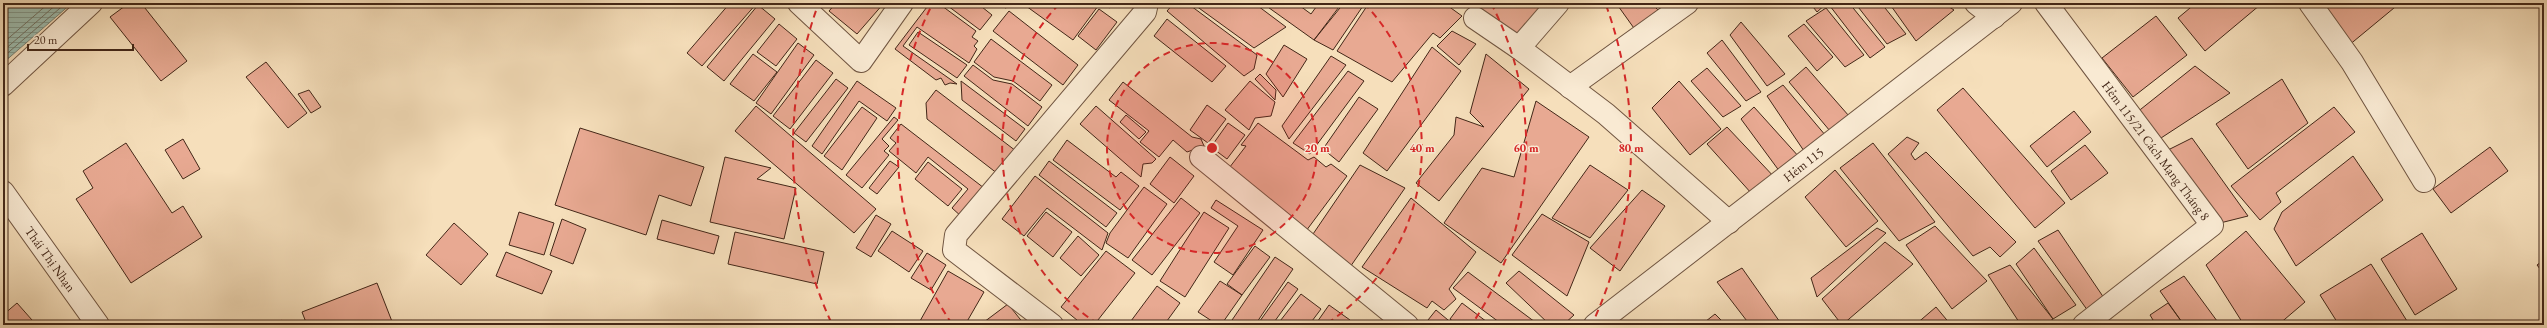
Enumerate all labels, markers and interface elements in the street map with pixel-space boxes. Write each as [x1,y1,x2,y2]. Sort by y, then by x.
scale bar [28,26,133,52]
text: 20 m [34,32,58,48]
street label: Hẻm 115/21 Cách Mạng Tháng 8 [2098,77,2214,224]
text: 20 m [1304,140,1330,156]
text: 40 m [1409,140,1435,156]
text: 60 m [1513,140,1539,156]
text: 80 m [1618,140,1644,156]
centre of rings [1205,141,1219,155]
street label: Hẻm 115 [1779,143,1827,185]
street label: Thái Thị Nhạn [21,223,80,295]

